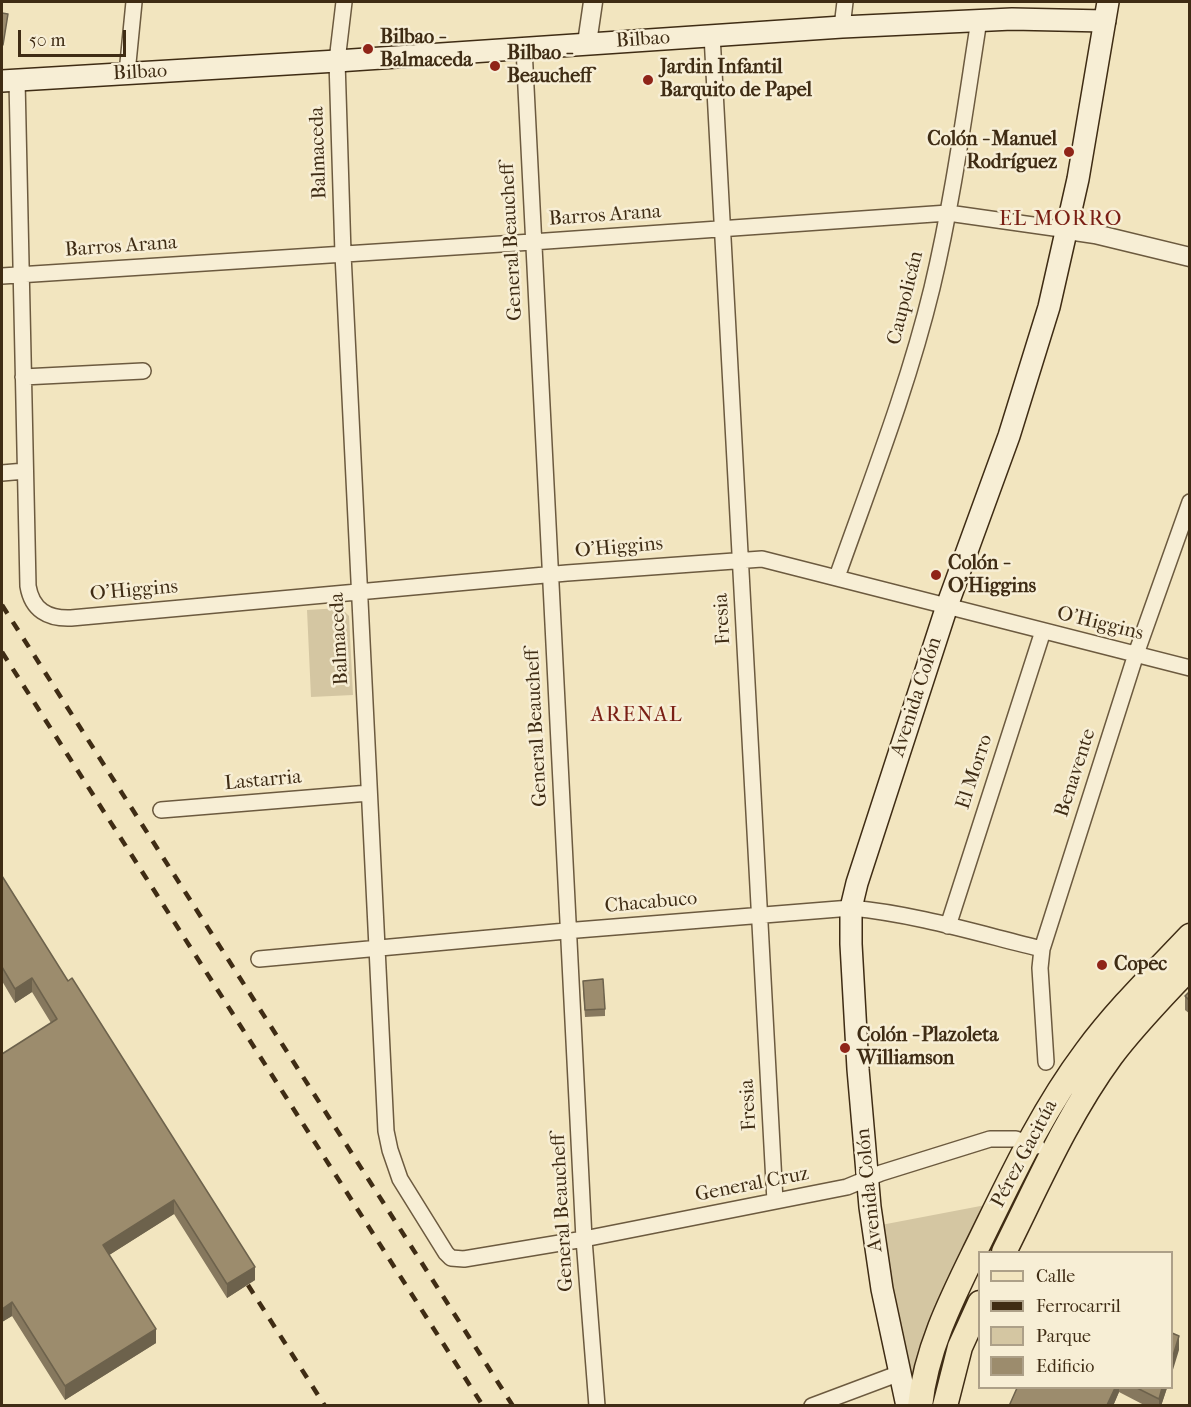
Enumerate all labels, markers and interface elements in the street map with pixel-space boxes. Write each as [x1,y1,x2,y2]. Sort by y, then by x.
scale bar [21,18,129,56]
place label: Bilbao - Balmaceda [380,26,473,73]
street label: Bilbao [615,26,671,54]
text: 50 m [29,30,65,51]
marker: Bilbao - Balmaceda [361,42,375,56]
place label: Bilbao - Beaucheff [507,42,592,89]
place label: Jardin Infantil Barquito de Papel [660,56,812,103]
marker: Bilbao - Beaucheff [488,59,502,73]
street label: Bilbao [112,60,168,86]
marker: Jardin Infantil Barquito de Papel [641,73,655,87]
street label: Balmaceda [305,106,333,200]
place label: Colón - Manuel Rodríguez [927,128,1057,175]
marker: Colón - Manuel Rodríguez [1062,145,1076,159]
street label: General Beaucheff [496,163,528,321]
street label: Barros Arana [548,200,662,232]
district label: EL MORRO [999,207,1123,233]
street label: Barros Arana [64,231,178,263]
street label: Caupolicán [883,249,929,347]
street label: O'Higgins [574,532,664,564]
place label: Colón - O'Higgins [948,552,1036,599]
marker: Colón - O'Higgins [929,568,943,582]
street label: O'Higgins [89,575,179,607]
street label: Balmaceda [326,592,354,686]
street label: Fresia [710,593,736,645]
street label: O'Higgins [1054,602,1146,646]
street label: Avenida Colón [886,634,948,760]
street label: General Beaucheff [521,649,553,807]
district label: ARENAL [591,703,683,729]
street label: Benavente [1050,726,1102,820]
street label: El Morro [952,732,998,812]
street label: Lastarria [223,766,303,796]
street label: Chacabuco [604,887,698,919]
place label: Copec [1114,953,1167,977]
marker: Copec [1095,958,1109,972]
place label: Colón - Plazoleta Williamson [857,1024,999,1071]
marker: Colón - Plazoleta Williamson [838,1041,852,1055]
street label: Fresia [736,1079,762,1131]
street label: Pérez Gacitúa [987,1096,1063,1212]
street label: Avenida Colón [852,1127,888,1253]
street label: General Beaucheff [547,1134,579,1292]
street label: General Cruz [693,1162,811,1208]
legend [978,1251,1173,1389]
text: Calle [1036,1266,1075,1287]
text: Ferrocarril [1036,1296,1121,1317]
text: Parque [1036,1326,1091,1347]
text: Edificio [1036,1356,1094,1377]

